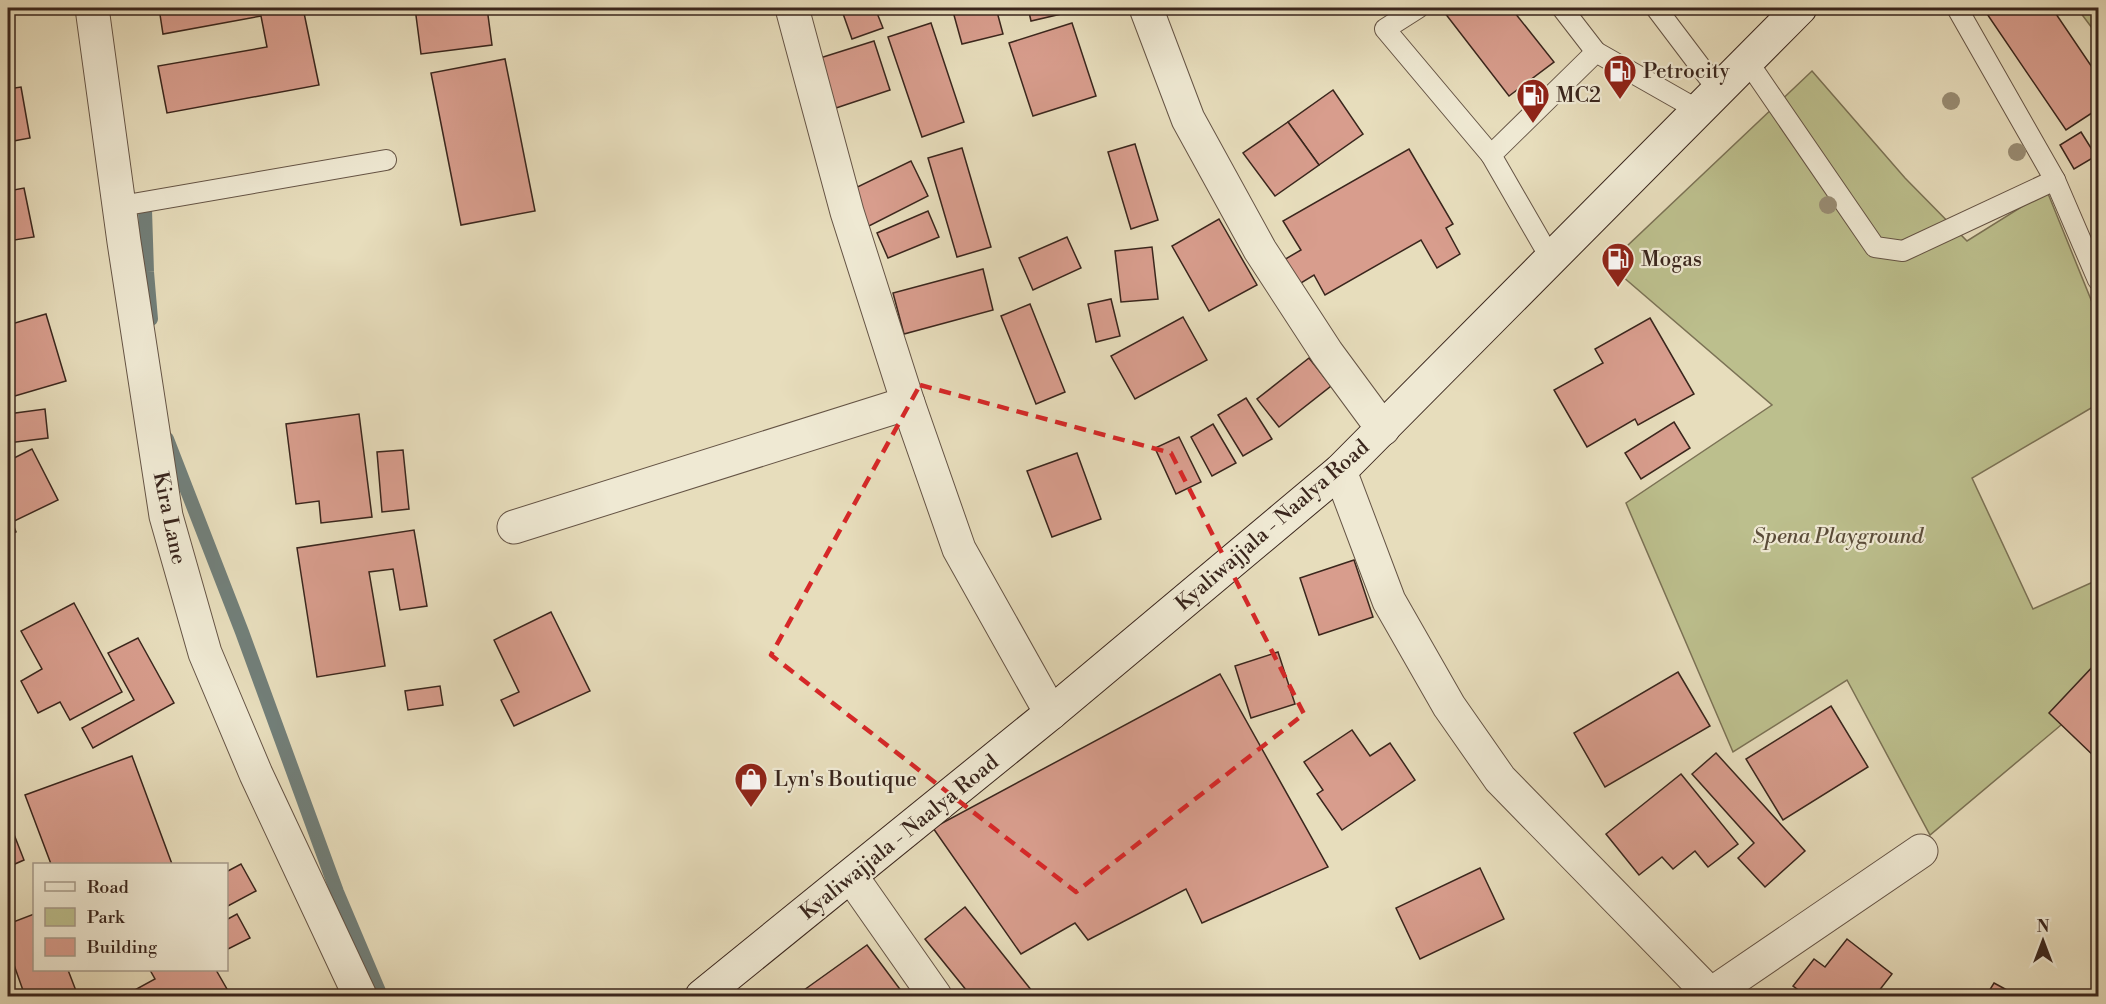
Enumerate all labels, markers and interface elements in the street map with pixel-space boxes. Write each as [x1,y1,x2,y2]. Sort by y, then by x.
fuel station icon: Petrocity [1602,53,1638,100]
place label: Petrocity [1643,59,1730,85]
fuel station icon: MC2 [1515,77,1551,124]
place label: MC2 [1556,83,1601,109]
fuel station icon: Mogas [1600,241,1636,288]
place label: Mogas [1641,247,1702,273]
street label: Kyaliwajjala - Naalya Road [1170,434,1375,617]
street label: Kira Lane [147,470,191,567]
park label: Spena Playground [1753,524,1924,550]
street label: Kyaliwajjala - Naalya Road [795,750,1004,926]
shop icon: Lyn's Boutique [733,761,769,808]
place label: Lyn's Boutique [774,767,917,793]
legend [33,863,228,971]
text: Road [87,876,130,899]
text: Park [87,906,126,929]
north arrow [2013,911,2073,971]
text: N [2037,917,2050,937]
text: Building [86,936,158,959]

